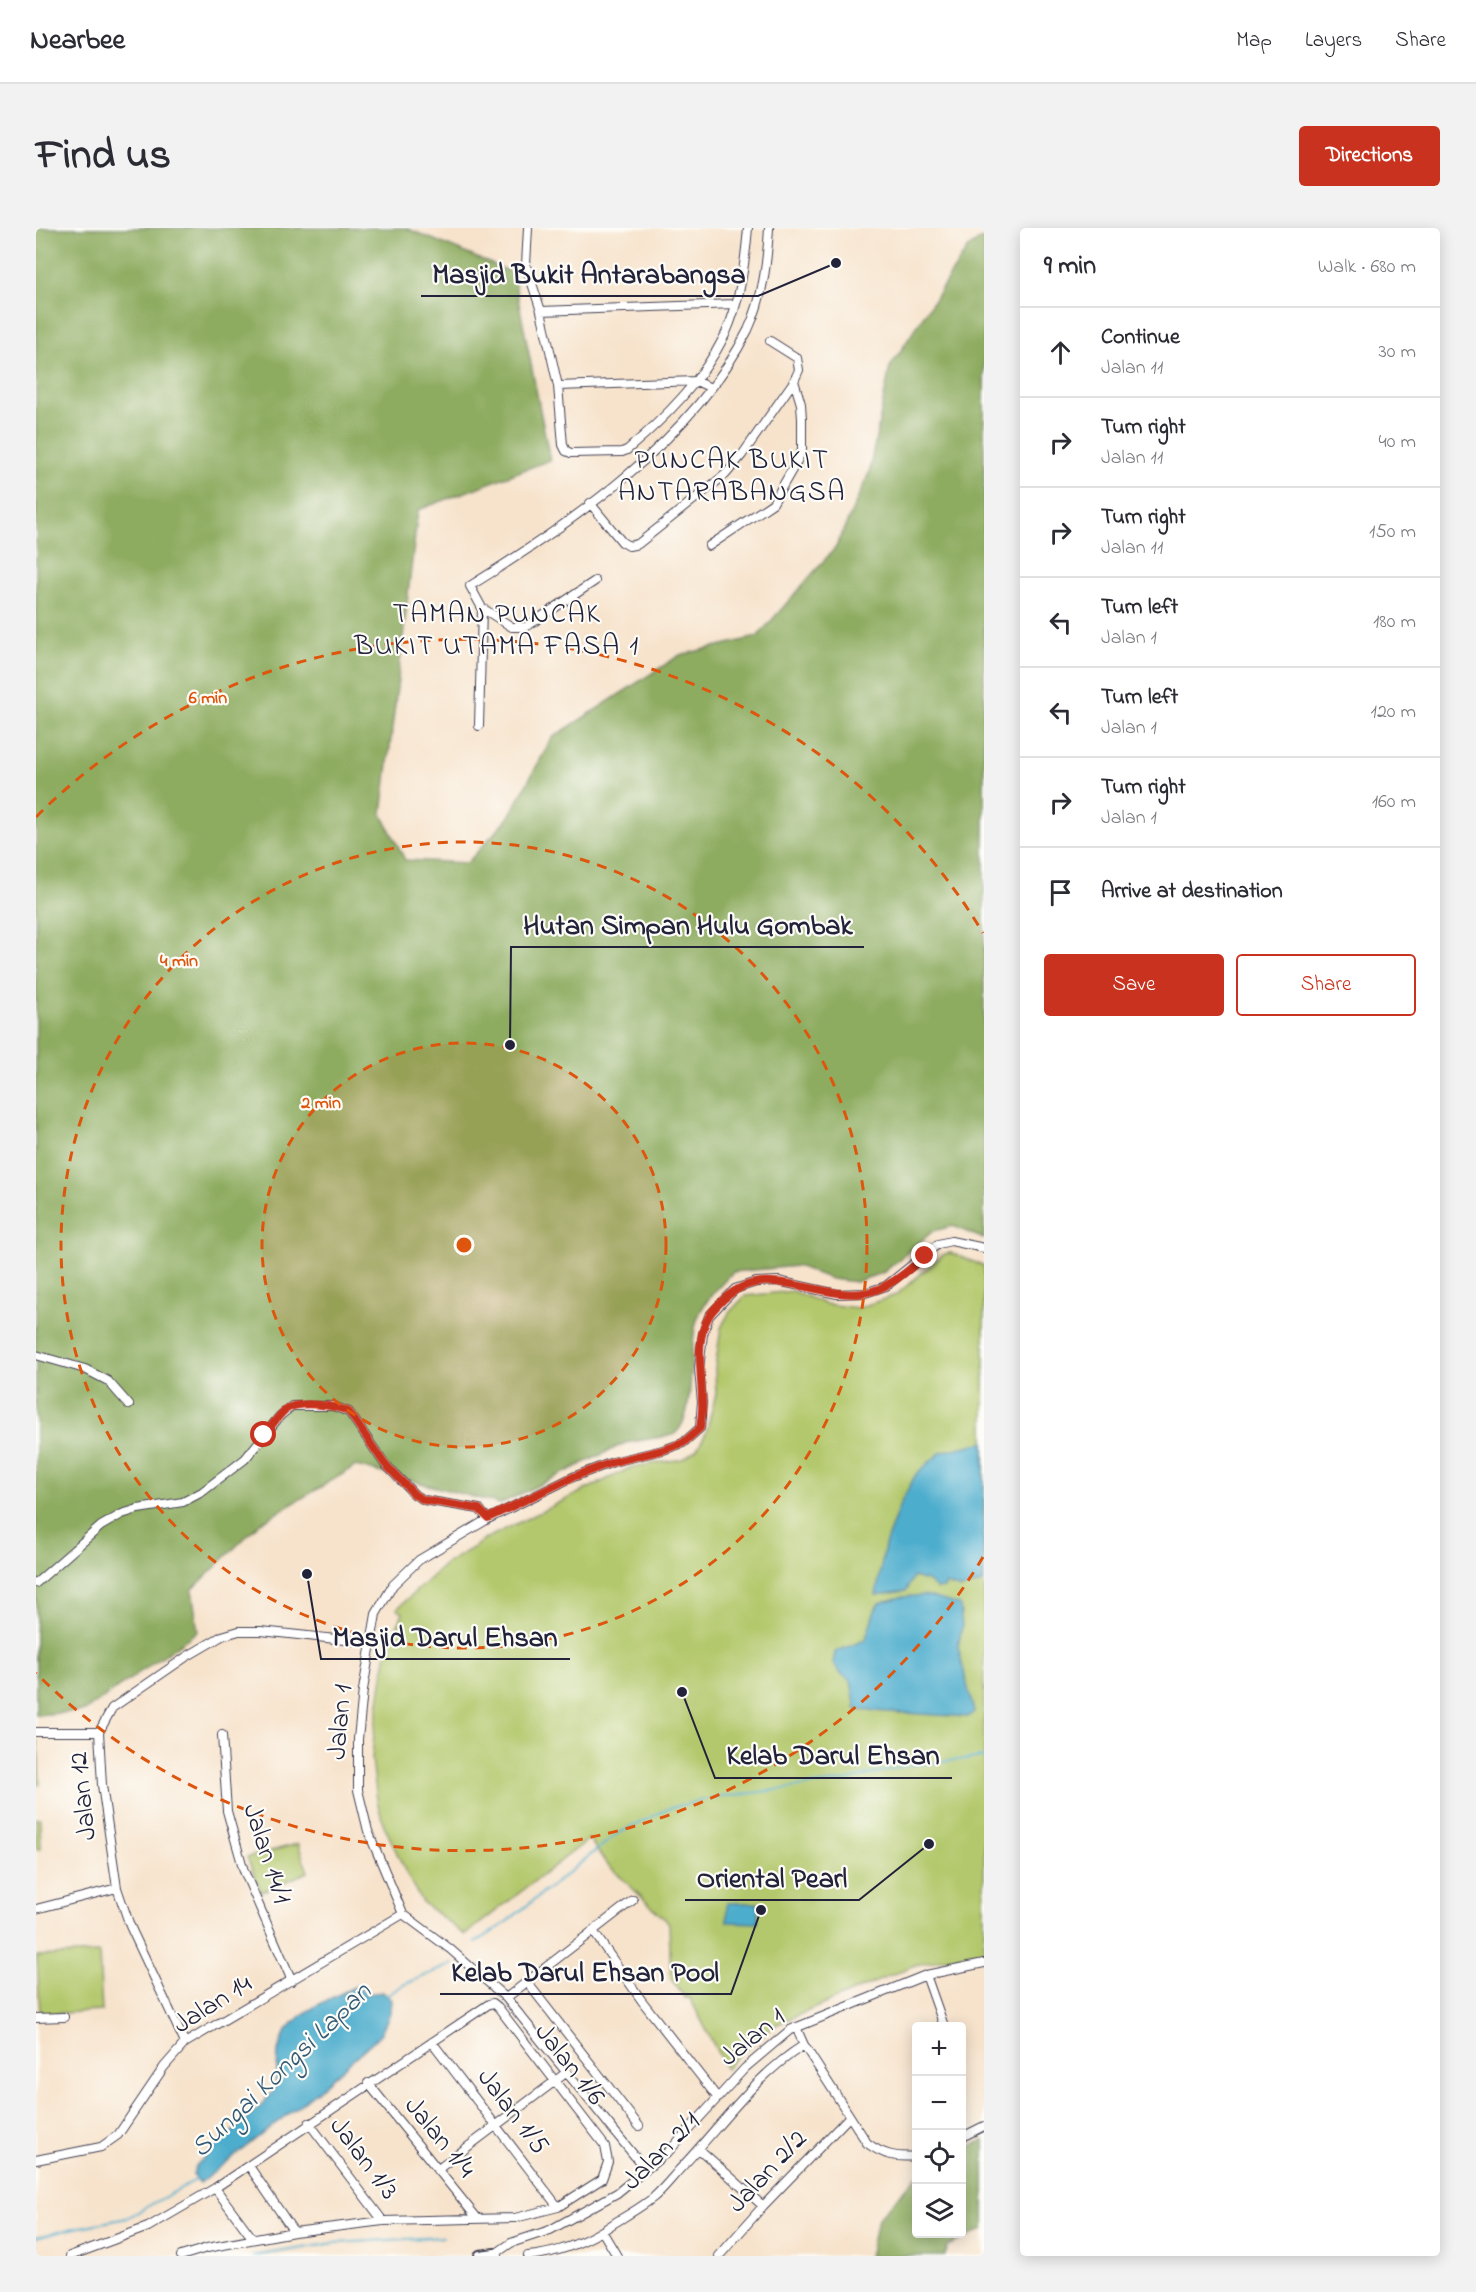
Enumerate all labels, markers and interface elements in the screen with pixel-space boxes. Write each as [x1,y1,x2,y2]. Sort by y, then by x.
text: Nearbee [30,21,125,62]
text: Map [1236,26,1272,56]
text: Layers [1305,26,1362,56]
text: Share [1395,26,1446,56]
text: Find us [36,126,171,187]
button: Directions [1299,126,1440,186]
text: 9 min [1044,248,1096,286]
callout: Masjid Bukit Antarabangsa [421,250,758,296]
text: Walk · 680 m [1318,253,1416,282]
text: Masjid Bukit Antarabangsa [432,256,746,298]
text: Continue [1101,322,1180,354]
icon: ahead [1044,336,1077,369]
text: 30 m [1379,338,1416,367]
text: Jalan 11 [1101,354,1163,383]
text: Turn right [1101,412,1186,444]
icon: right [1044,426,1077,459]
text: 40 m [1379,428,1416,457]
district label: PUNCAK BUKIT ANTARABANGSA [618,441,846,514]
text: Jalan 11 [1101,444,1163,473]
text: Turn right [1101,502,1186,534]
icon: right [1044,516,1077,549]
text: 150 m [1369,518,1416,547]
text: Jalan 11 [1101,534,1163,563]
text: Turn left [1101,592,1178,624]
district label: TAMAN PUNCAK BUKIT UTAMA FASA 1 [353,595,640,668]
icon: left [1044,606,1077,639]
text: 180 m [1373,608,1416,637]
text: Jalan 1 [1101,624,1157,653]
text: Turn left [1101,682,1178,714]
text: 6 min [189,686,227,712]
icon: left [1044,696,1077,729]
text: 120 m [1371,698,1416,727]
text: Jalan 1 [1101,714,1157,743]
text: Turn right [1101,772,1186,804]
icon: right [1044,786,1077,819]
text: 160 m [1372,788,1416,817]
text: Jalan 1 [1101,804,1157,833]
icon: arrive [1044,876,1077,909]
text: Arrive at destination [1101,876,1283,908]
callout: Hutan Simpan Hulu Gombak [511,901,864,947]
text: Hutan Simpan Hulu Gombak [523,907,853,948]
text: 4 min [160,949,198,975]
button: Save [1044,954,1224,1016]
button: Share [1236,954,1416,1016]
text: 2 min [300,1091,341,1117]
centre of rings [454,1235,474,1255]
route end [911,1242,937,1268]
route start [250,1421,276,1447]
callout: Masjid Darul Ehsan [321,1613,570,1659]
text: Masjid Darul Ehsan [332,1619,558,1660]
street label: Jalan 1 [318,1683,364,1761]
callout: Kelab Darul Ehsan [715,1732,952,1778]
text: Kelab Darul Ehsan [726,1737,940,1778]
street label: Jalan 12 [60,1750,108,1842]
street label: Jalan 14/1 [231,1799,301,1909]
callout: Oriental Pearl [685,1854,859,1900]
text: Oriental Pearl [697,1860,847,1901]
callout: Kelab Darul Ehsan Pool [440,1948,731,1994]
text: Kelab Darul Ehsan Pool [451,1954,719,1995]
street label: Jalan 14 [166,1966,260,2044]
water label: Sungai Kongsi Lapan [182,1973,383,2168]
street label: Jalan 1 [711,1999,795,2077]
street label: Jalan 1/6 [524,2015,614,2115]
map controls [912,2022,966,2238]
button: + [912,2022,966,2076]
street label: Jalan 1/5 [467,2061,557,2163]
button: − [912,2076,966,2130]
street label: Jalan 1/4 [394,2089,484,2187]
street label: Jalan 2/1 [614,2104,710,2200]
street label: Jalan 1/3 [319,2109,407,2209]
street label: Jalan 2/2 [719,2121,817,2223]
button: locate [912,2130,966,2184]
button: layers [912,2184,966,2238]

